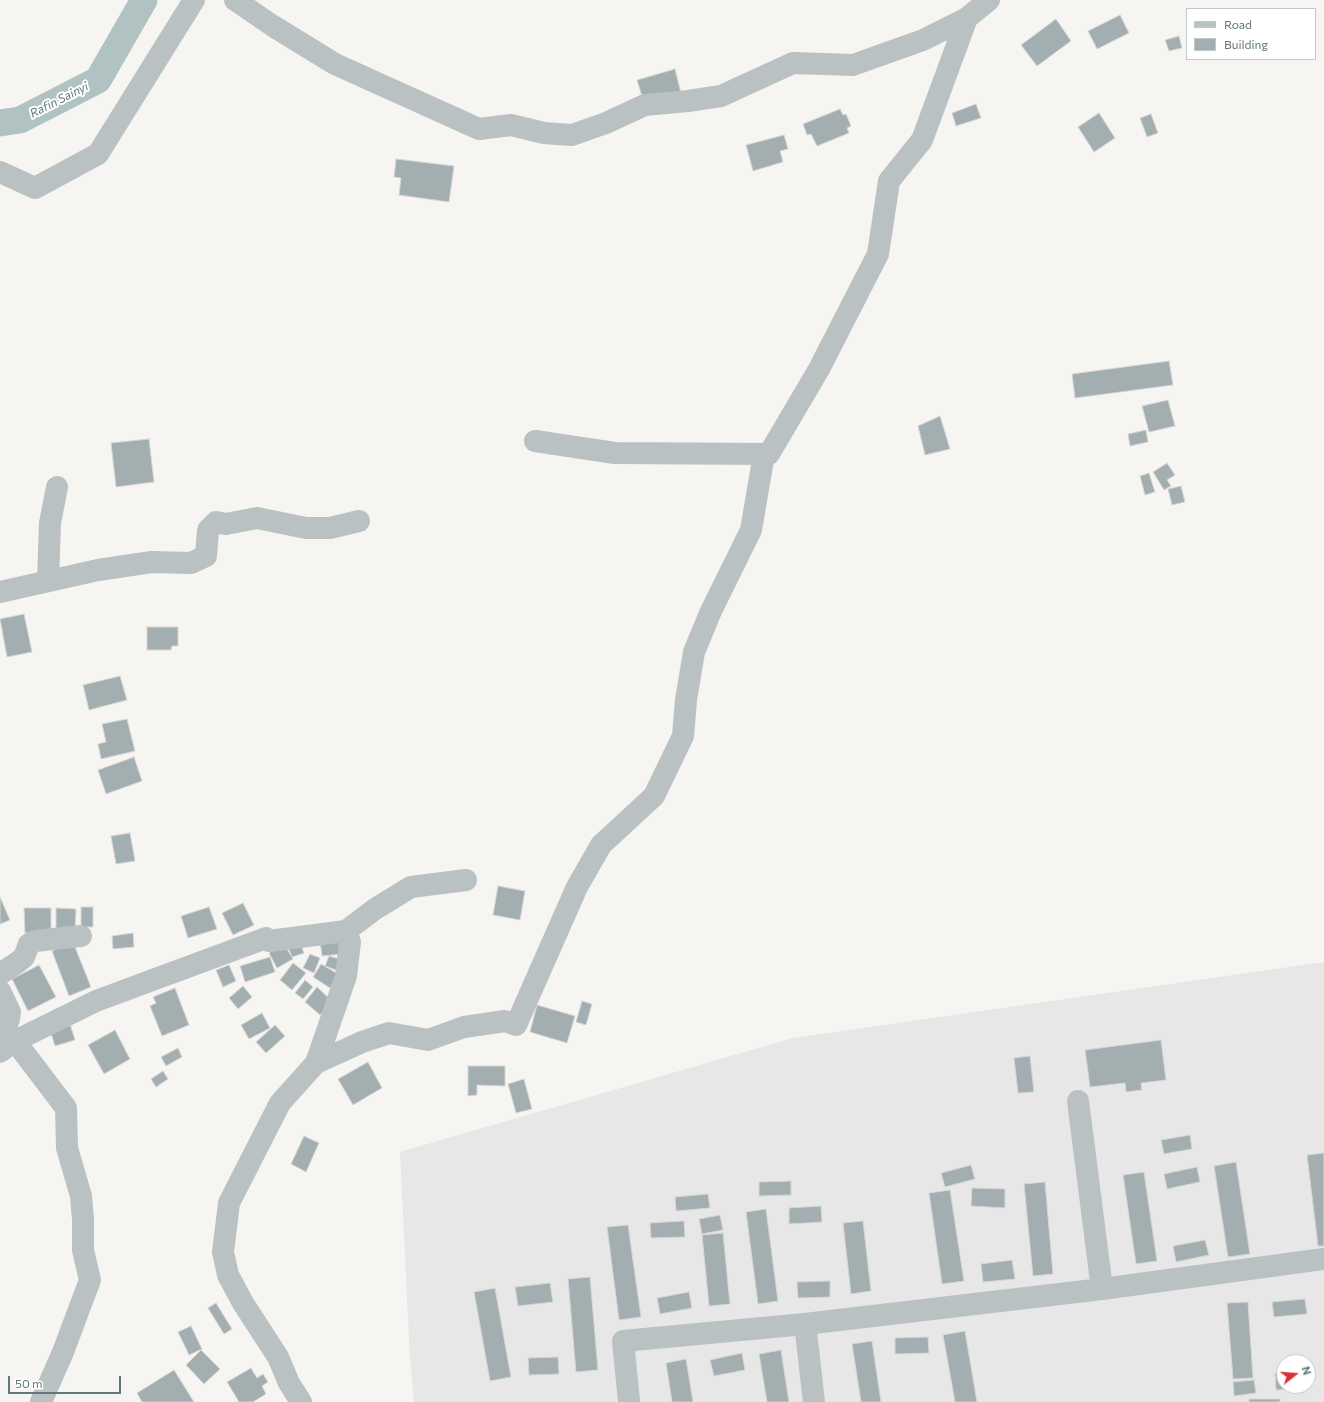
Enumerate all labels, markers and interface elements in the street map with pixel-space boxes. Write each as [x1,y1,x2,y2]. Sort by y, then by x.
legend [1186,8,1316,60]
text: Road [1224,17,1252,31]
text: Building [1224,37,1268,51]
water label: Rafin Sainyi [27,79,91,121]
north arrow [1276,1354,1316,1394]
text: N [1300,1365,1314,1376]
scale bar [10,1368,123,1394]
text: 50 m [15,1376,43,1390]

